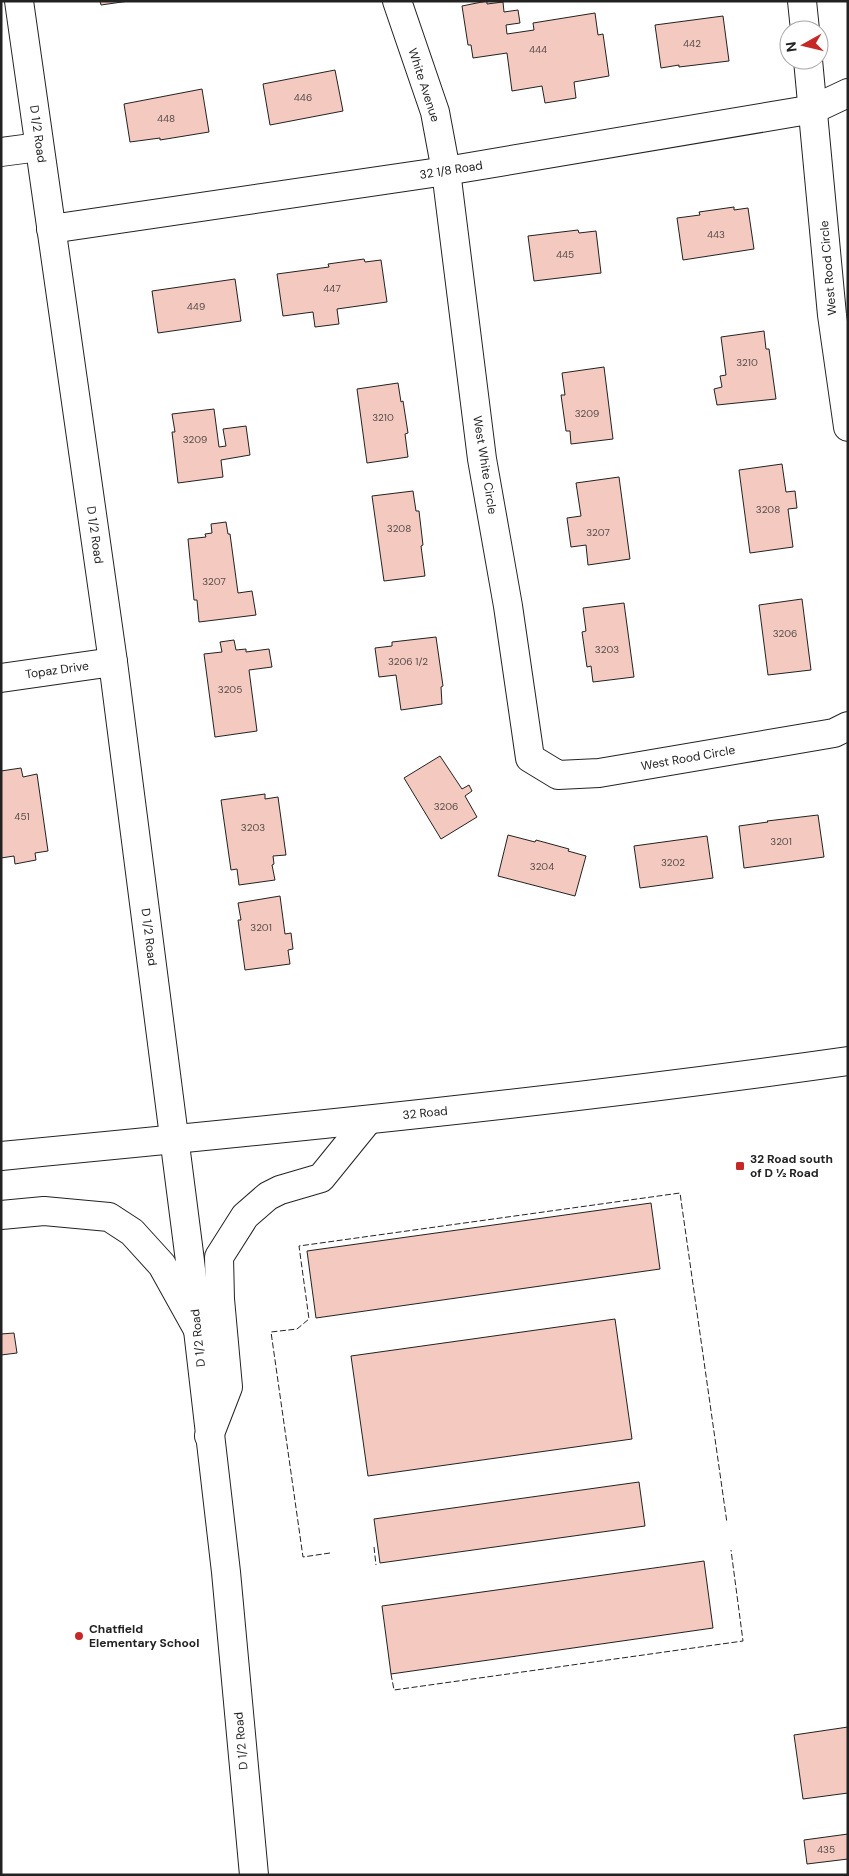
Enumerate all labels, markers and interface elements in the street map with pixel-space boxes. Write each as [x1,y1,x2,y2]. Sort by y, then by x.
north arrow [779,20,829,70]
house number: 442 [683,37,701,50]
text: N [782,40,801,53]
house number: 444 [529,43,547,56]
street label: White Avenue [405,46,444,124]
house number: 446 [294,91,312,104]
street label: D 1/2 Road [26,104,50,164]
house number: 448 [157,112,175,125]
street label: 32 1/8 Road [418,157,484,183]
street label: West Rood Circle [816,220,840,316]
house number: 443 [707,228,725,241]
house number: 445 [556,248,574,261]
house number: 447 [323,282,341,295]
house number: 449 [187,300,205,313]
house number: 3210 [736,356,758,369]
house number: 3209 [575,407,599,420]
house number: 3210 [372,411,394,424]
street label: West White Circle [469,415,501,516]
house number: 3209 [183,433,207,446]
house number: 3208 [756,503,780,516]
street label: D 1/2 Road [83,505,107,565]
house number: 3208 [387,522,411,535]
house number: 3207 [586,526,610,539]
house number: 3207 [202,575,226,588]
house number: 3206 [773,627,797,640]
house number: 3203 [595,643,619,656]
house number: 3206 1/2 [388,655,428,668]
street label: Topaz Drive [24,658,90,682]
house number: 3205 [218,683,242,696]
street label: West Rood Circle [640,742,736,774]
house number: 3206 [434,800,458,813]
house number: 451 [14,810,30,823]
house number: 3203 [241,821,265,834]
house number: 3201 [770,835,792,848]
house number: 3202 [661,856,685,869]
house number: 3204 [530,860,554,873]
street label: D 1/2 Road [138,907,160,967]
house number: 3201 [250,921,272,934]
street label: 32 Road [402,1103,448,1123]
place label: 32 Road south of D ½ Road [750,1151,833,1181]
marker: 32 Road south of D ½ Road [734,1160,746,1172]
street label: D 1/2 Road [187,1308,209,1368]
place label: Chatfield Elementary School [89,1621,199,1651]
marker: Chatfield Elementary School [73,1630,85,1642]
street label: D 1/2 Road [231,1711,251,1771]
house number: 435 [817,1843,835,1856]

